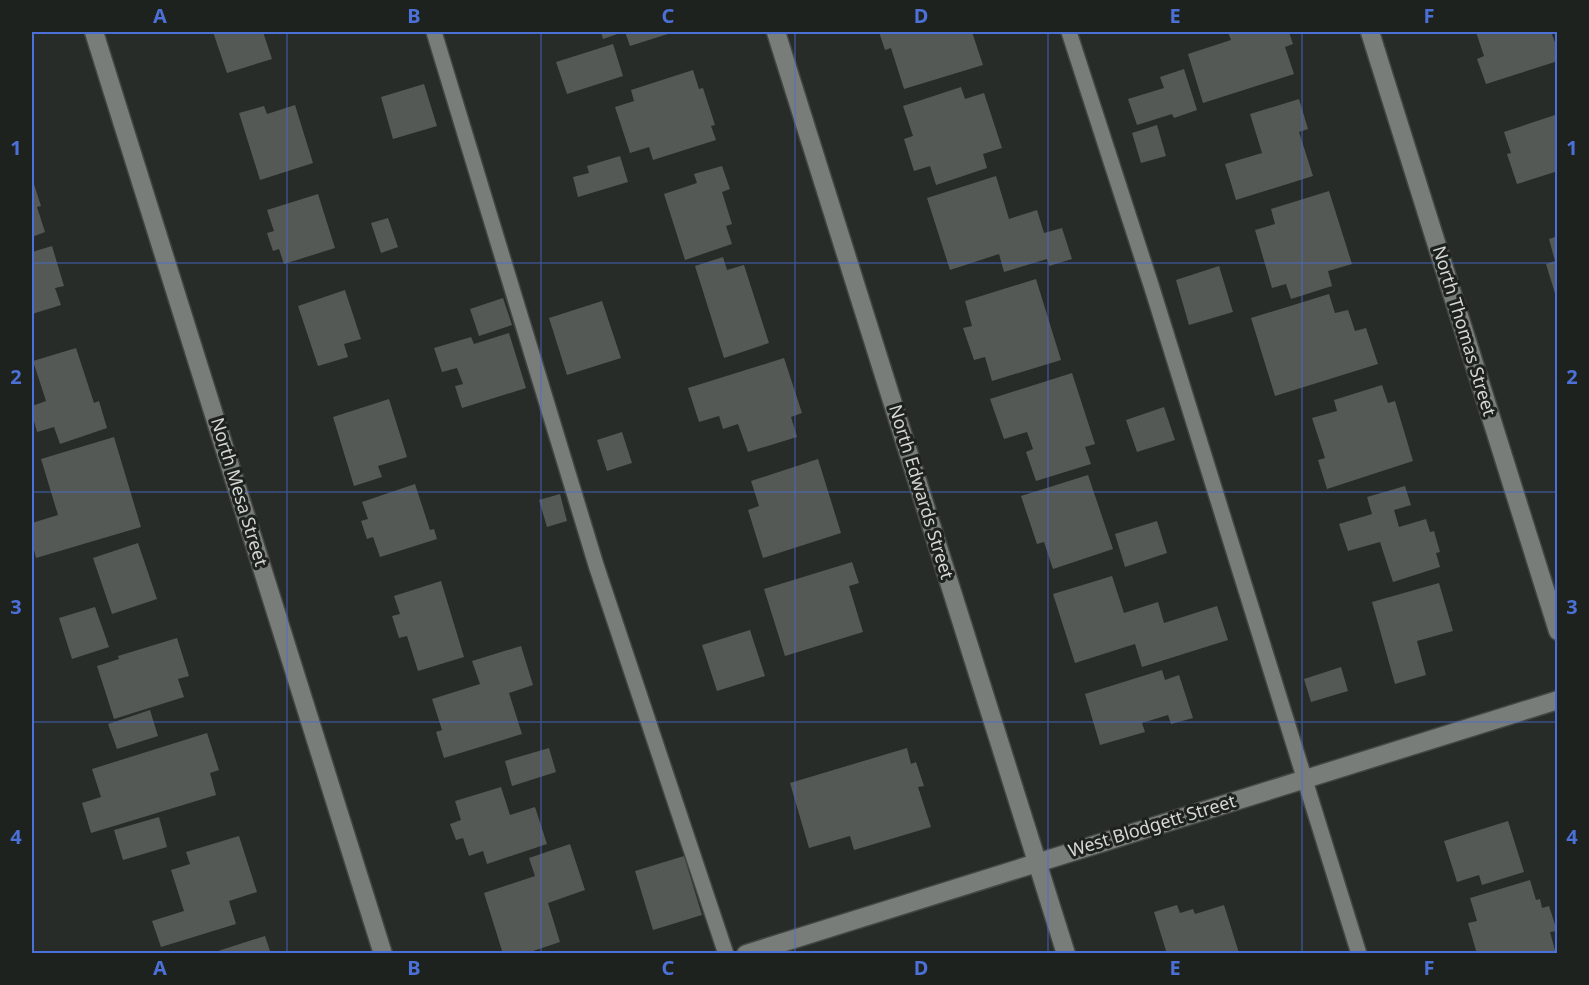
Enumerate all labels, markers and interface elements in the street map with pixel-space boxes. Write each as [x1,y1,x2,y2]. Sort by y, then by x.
text: A [153,2,167,29]
text: B [407,2,421,29]
text: C [662,2,675,29]
text: D [914,2,928,29]
text: E [1169,2,1181,29]
text: F [1424,2,1434,29]
text: 1 [10,134,22,161]
text: 1 [1566,134,1578,161]
street label: North Thomas Street [1428,243,1502,419]
text: 2 [10,363,22,390]
text: 2 [1566,363,1578,390]
street label: North Edwards Street [884,401,960,582]
street label: North Mesa Street [206,414,274,570]
text: 3 [10,593,22,620]
text: 3 [1566,593,1578,620]
street label: West Blodgett Street [1065,788,1239,862]
text: 4 [10,823,22,850]
text: 4 [1566,823,1578,850]
text: A [153,954,167,981]
text: B [407,954,421,981]
text: C [662,954,675,981]
text: D [914,954,928,981]
text: E [1169,954,1181,981]
text: F [1424,954,1434,981]

